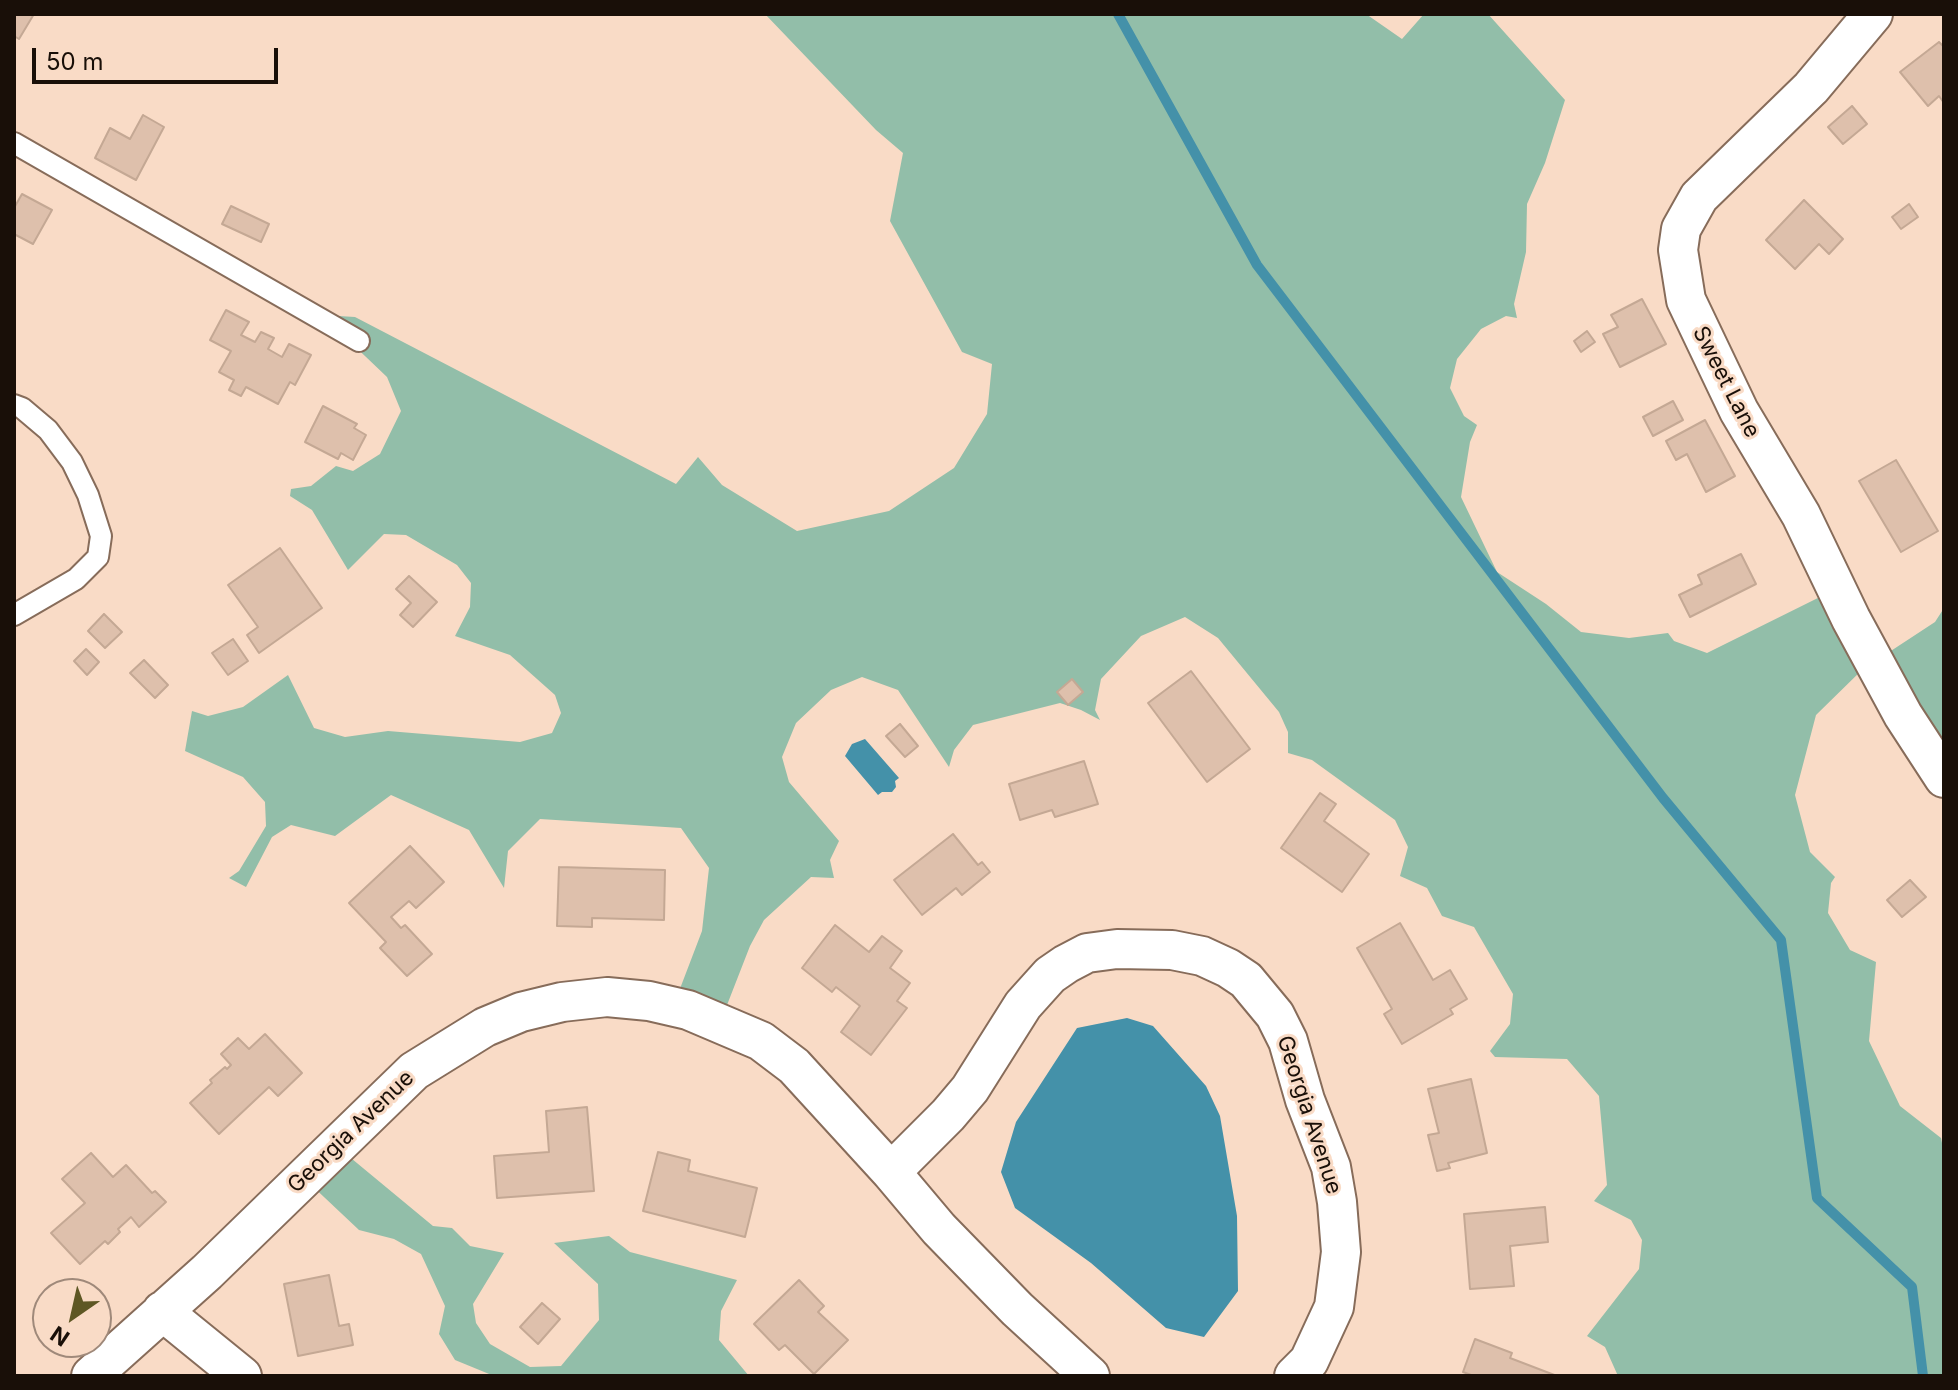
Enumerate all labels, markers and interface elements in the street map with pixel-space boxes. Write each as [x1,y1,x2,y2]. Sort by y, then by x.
scale bar [36,32,282,82]
text: 50 m [46,47,104,76]
street label: Sweet Lane [1687,322,1765,442]
street label: Georgia Avenue [1271,1032,1347,1198]
street label: Georgia Avenue [282,1065,420,1199]
north arrow [32,1278,112,1358]
text: N [45,1321,74,1352]

